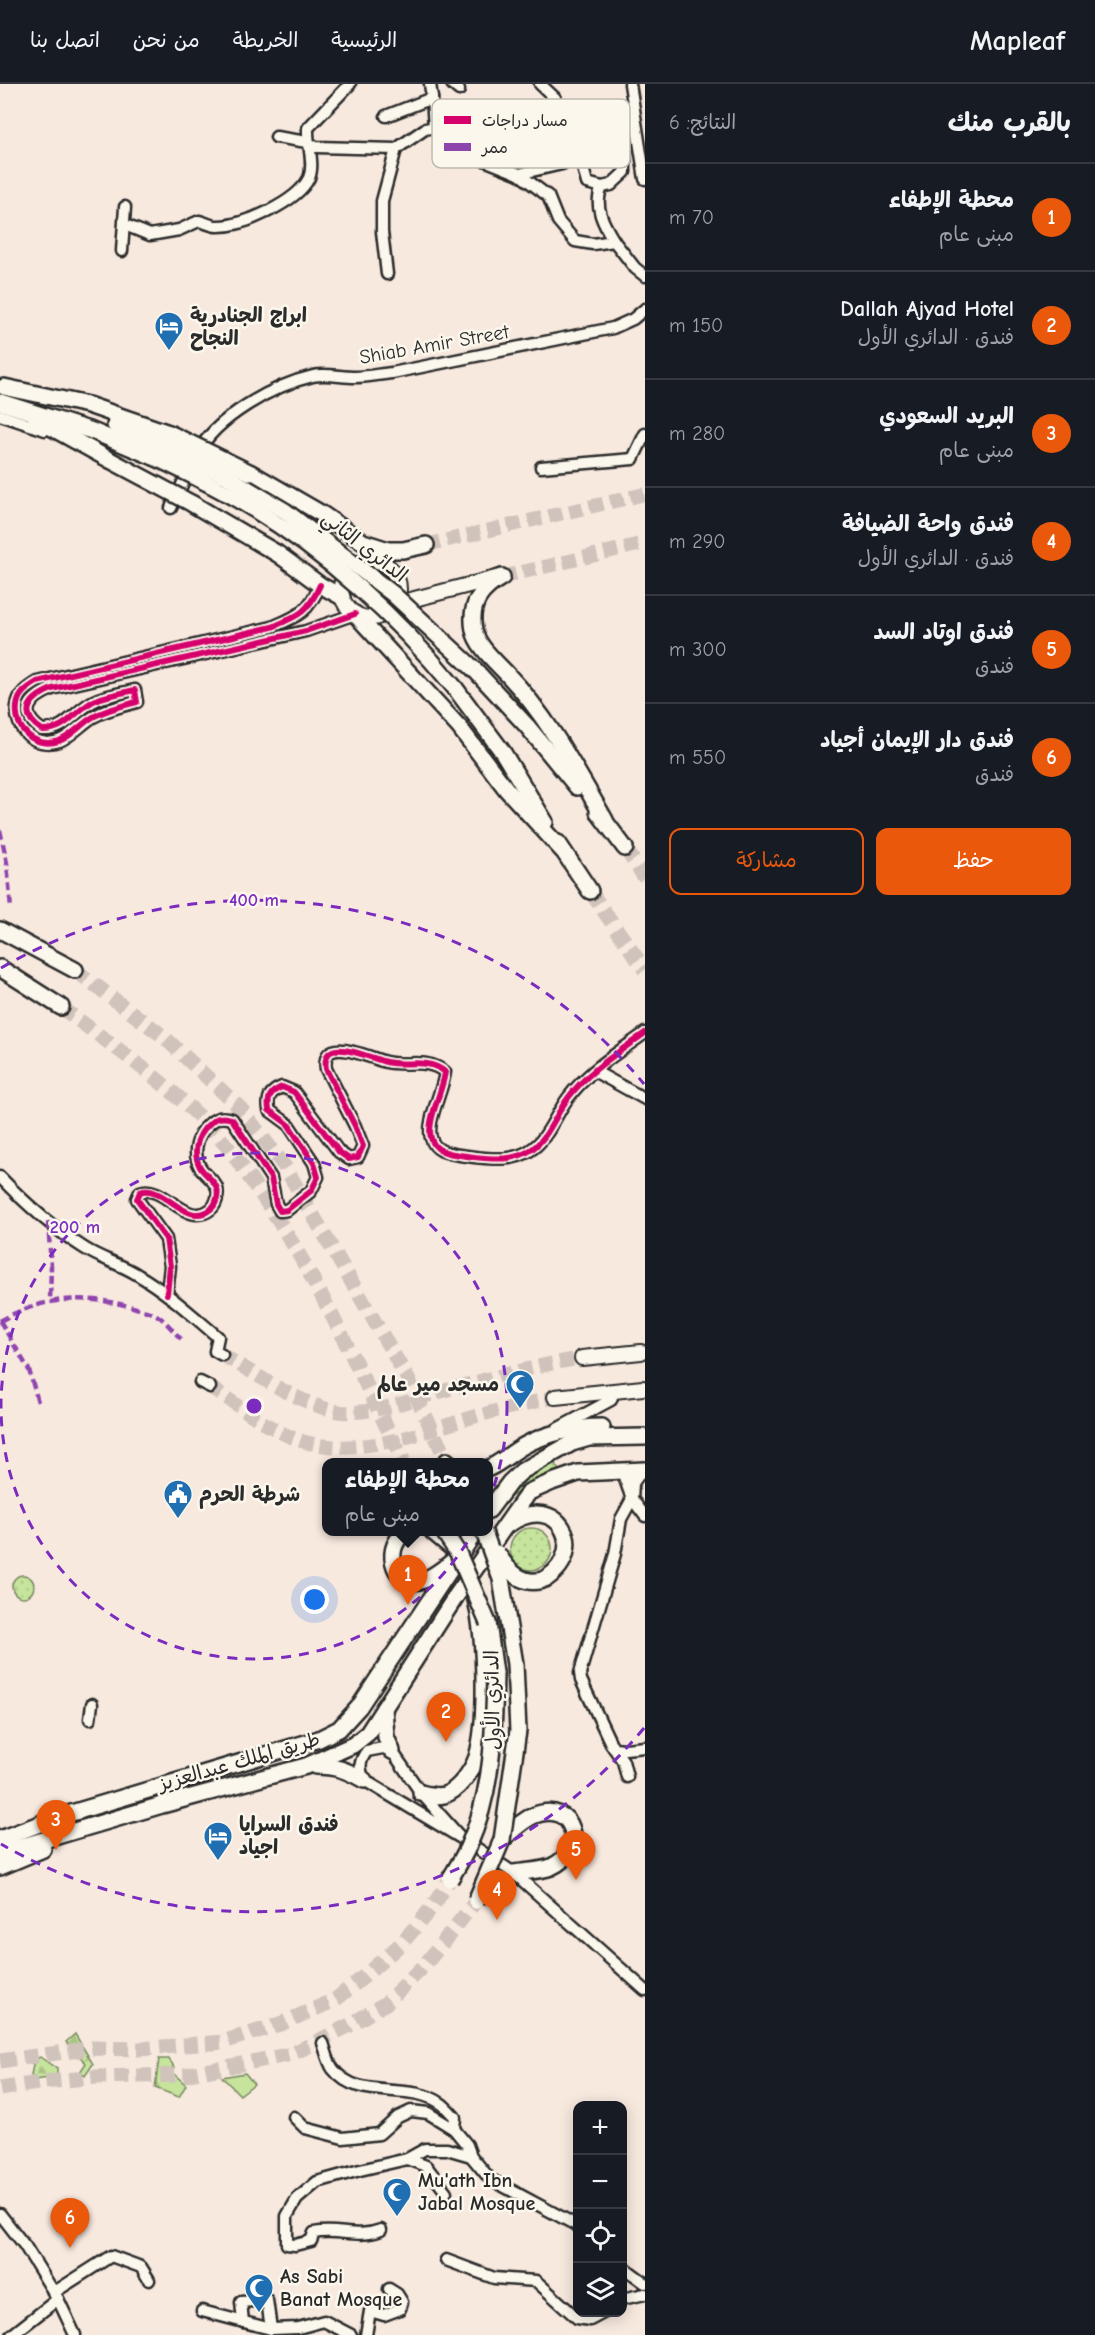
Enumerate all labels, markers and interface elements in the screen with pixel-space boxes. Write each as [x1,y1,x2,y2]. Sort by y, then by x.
text: Mapleaf [970,25,1065,57]
text: اتصل بنا [30,28,100,52]
text: من نحن [133,28,200,52]
text: الخريطة [233,28,298,52]
text: الرئيسية [331,28,397,52]
legend [432,99,630,168]
text: بالقرب منك [948,108,1071,138]
text: النتائج: 6 [669,111,736,134]
text: مسار دراجات [482,112,568,130]
text: ممر [480,139,508,157]
text: محطة الإطفاء [889,187,1014,213]
text: 70 m [669,206,714,229]
text: 1 [1048,206,1055,229]
text: مبنى عام [939,223,1014,246]
text: Dallah Ajyad Hotel [840,296,1014,322]
place label: ابراج الجنادرية النجاح [190,304,307,351]
hotel icon: ابراج الجنادرية النجاح [153,310,185,352]
text: 150 m [669,314,723,337]
text: 2 [1047,314,1056,337]
street label: Shiab Amir Street [358,320,512,369]
text: فندق · الدائري الأول [858,326,1014,349]
text: البريد السعودي [879,403,1014,429]
text: 280 m [669,422,725,445]
text: 3 [1047,422,1056,445]
text: مبنى عام [939,439,1014,462]
street label: الدائري الثاني [314,506,412,592]
text: فندق واحة الضيافة [842,511,1014,537]
text: 290 m [669,530,726,553]
text: 4 [1047,530,1056,553]
text: فندق · الدائري الأول [858,547,1014,570]
text: فندق اوتاد السد [874,619,1014,645]
text: 300 m [669,638,727,661]
text: 5 [1046,638,1057,661]
text: فندق [975,655,1014,678]
text: فندق دار الإيمان أجياد [820,727,1014,753]
text: 550 m [669,746,726,769]
text: 6 [1046,746,1057,769]
text: فندق [975,763,1014,786]
button: مشاركة [669,828,864,895]
button: حفظ [876,828,1071,895]
text: 400 m [229,890,279,911]
text: 200 m [50,1217,100,1238]
mosque icon: مسجد مير عالم [504,1368,536,1410]
place label: مسجد مير عالم [377,1373,499,1399]
centre of rings [244,1396,264,1416]
popup [322,1458,493,1536]
text: محطة الإطفاء [345,1467,470,1493]
public building icon: شرطة الحرم [162,1478,194,1520]
place label: شرطة الحرم [199,1483,300,1509]
text: مبنى عام [345,1503,420,1526]
pin: 1 [388,1556,428,1605]
your location [300,1585,329,1614]
street label: الدائري الأول [478,1650,508,1750]
pin: 2 [426,1692,466,1742]
street label: طريق الملك عبدالعزيز [154,1727,323,1796]
pin: 3 [36,1800,76,1850]
place label: فندق السرايا اجياد [239,1813,339,1859]
hotel icon: فندق السرايا اجياد [202,1820,234,1862]
pin: 5 [556,1830,596,1880]
pin: 4 [478,1870,516,1920]
map controls [573,2101,627,2317]
button: + [573,2101,627,2155]
button: − [573,2155,627,2209]
place label: Mu'ath Ibn Jabal Mosque [418,2169,536,2215]
mosque icon: Mu'ath Ibn Jabal Mosque [381,2176,413,2218]
pin: 6 [50,2198,90,2248]
button: locate [573,2209,627,2263]
button: layers [573,2263,627,2317]
place label: As Sabi Banat Mosque [280,2265,403,2311]
mosque icon: As Sabi Banat Mosque [243,2272,275,2314]

